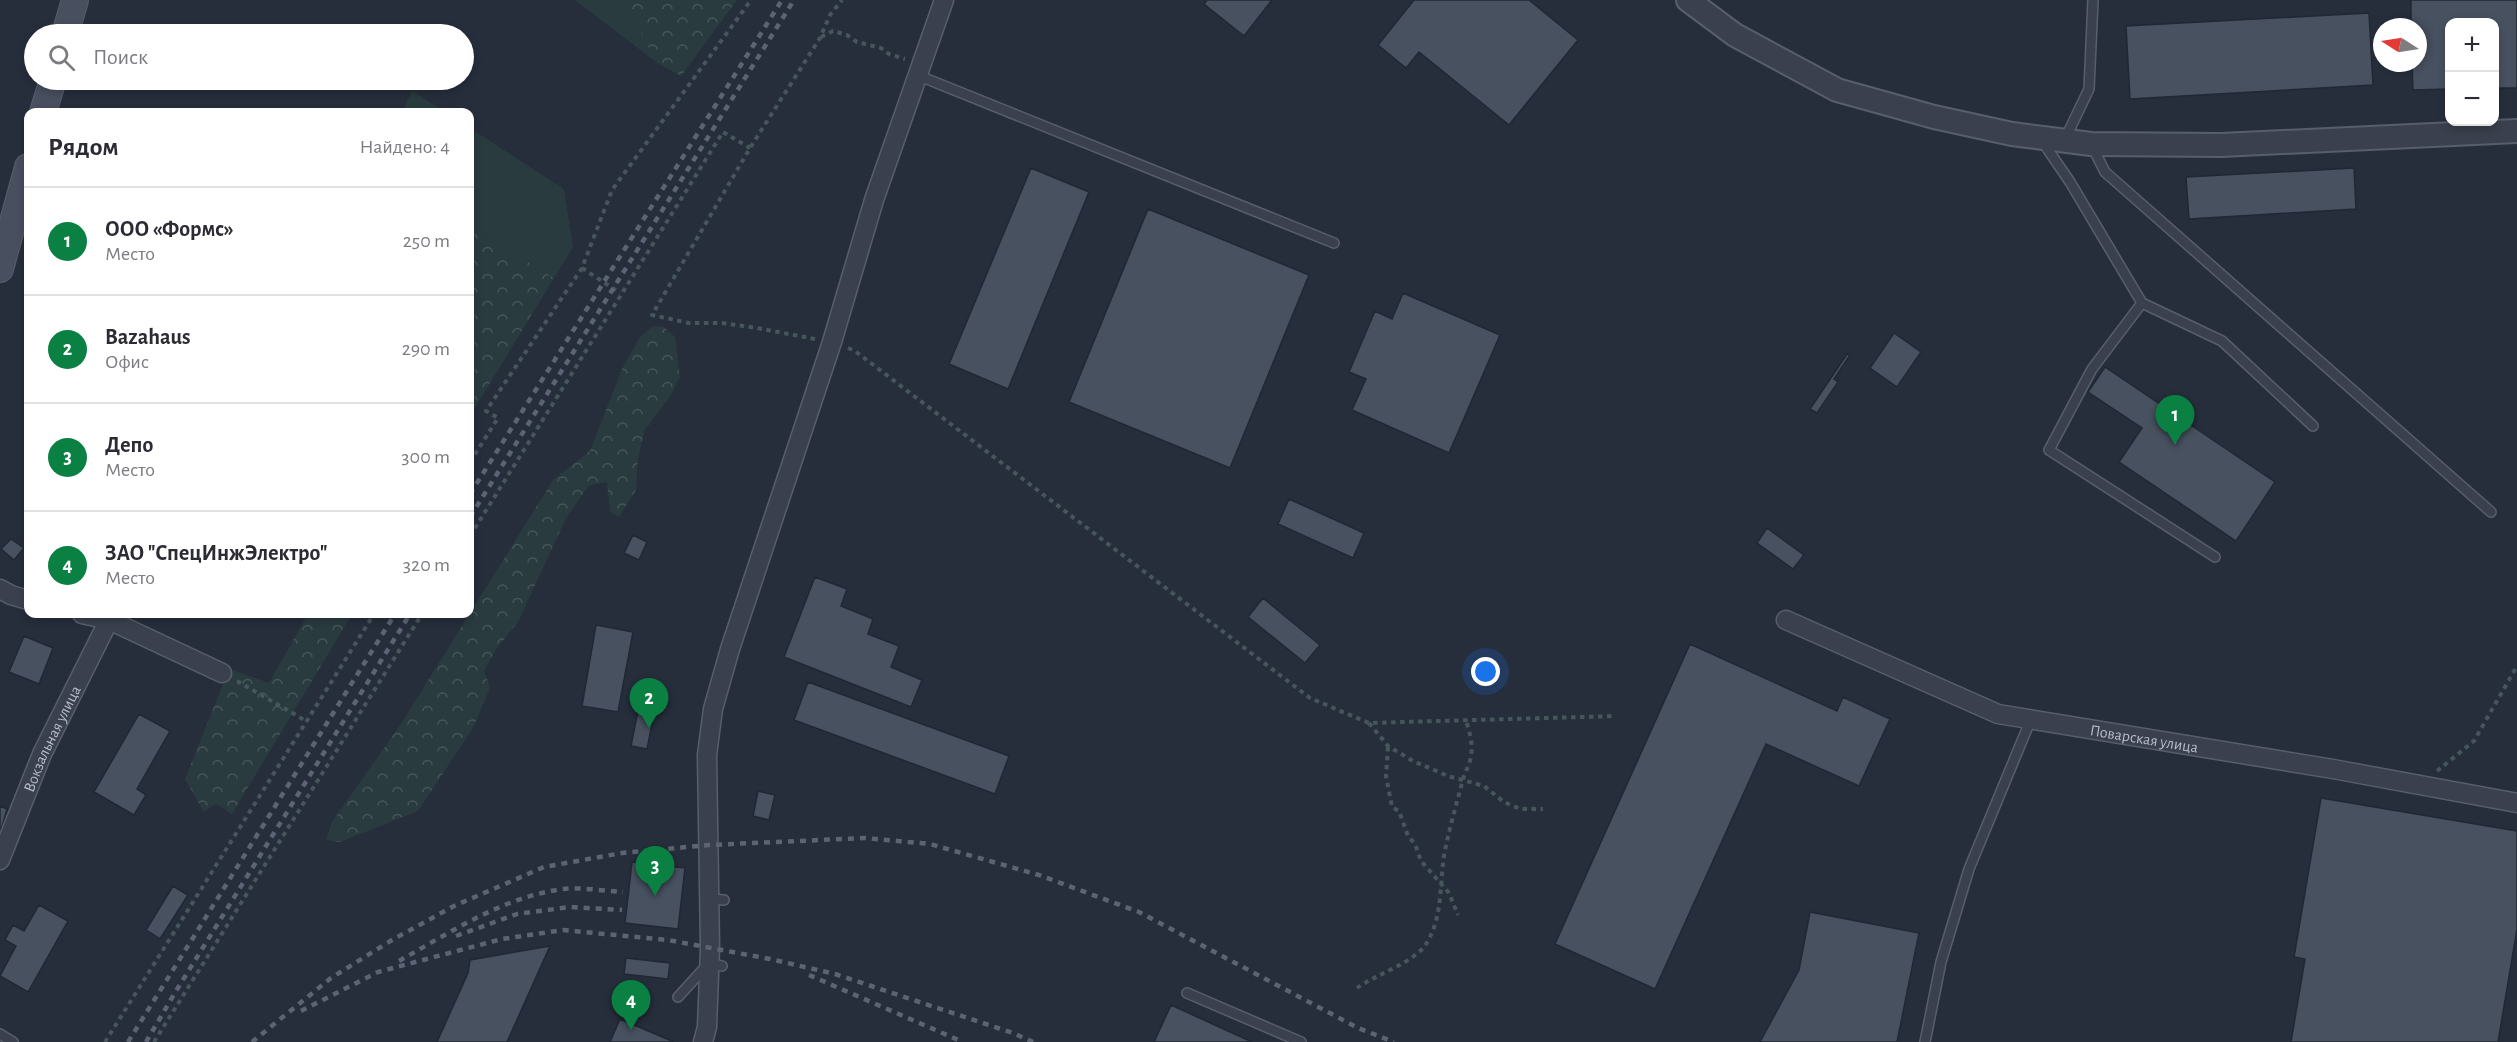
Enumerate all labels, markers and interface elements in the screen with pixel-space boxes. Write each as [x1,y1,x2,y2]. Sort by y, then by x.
north arrow [2373,18,2427,72]
map controls [2445,18,2499,126]
button: + [2445,18,2499,72]
search box [24,24,474,90]
icon: search [45,41,78,74]
text: Поиск [93,46,148,68]
button: − [2445,72,2499,126]
text: Рядом [48,134,119,160]
text: Найдено: 4 [360,137,450,157]
text: ООО «Формс» [105,218,234,240]
text: 1 [64,231,71,251]
text: 250 m [403,231,450,251]
text: Место [105,244,155,264]
text: Bazahaus [105,326,190,348]
text: 2 [63,339,72,359]
text: 290 m [402,339,450,359]
text: Офис [105,352,149,372]
pin: 1 [2156,396,2194,445]
text: Депо [105,434,153,456]
text: 3 [63,447,72,467]
text: 300 m [401,447,450,467]
text: Место [105,460,155,480]
text: ЗАО "СпецИнжЭлектро" [105,542,327,564]
text: 4 [62,555,73,575]
text: 320 m [403,555,450,575]
text: Место [105,568,155,588]
your location [1471,657,1500,686]
pin: 2 [630,678,668,728]
street label: Вокзальная улица [21,683,84,794]
street label: Поварская улица [2089,722,2199,756]
pin: 3 [636,846,674,896]
pin: 4 [612,980,650,1030]

